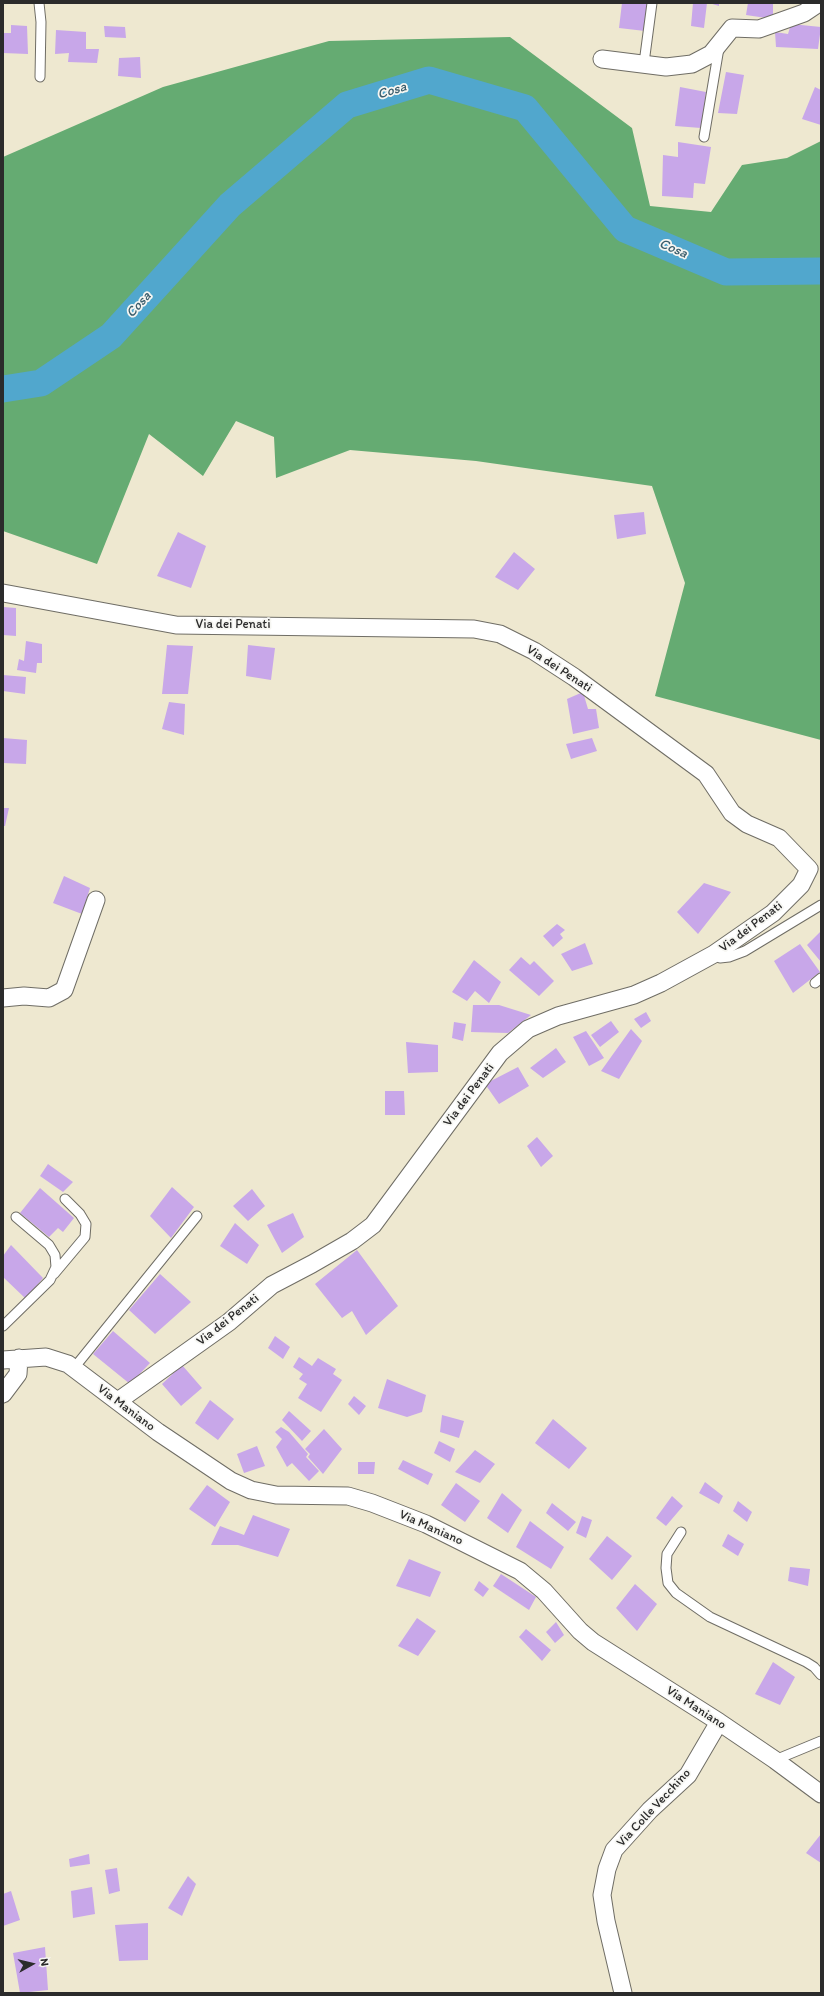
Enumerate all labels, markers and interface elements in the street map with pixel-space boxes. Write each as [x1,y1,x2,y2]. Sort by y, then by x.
water label: Cosa [376,79,408,103]
water label: Cosa [656,236,690,262]
water label: Cosa [123,288,155,322]
street label: Via dei Penati [195,617,271,633]
street label: Via dei Penati [523,642,595,696]
street label: Via dei Penati [716,898,786,956]
street label: Via dei Penati [440,1060,498,1130]
street label: Via dei Penati [194,1291,262,1349]
street label: Via Maniano [94,1381,158,1435]
street label: Via Maniano [397,1507,465,1549]
street label: Via Maniano [663,1683,729,1733]
street label: Via Colle Vecchino [614,1766,694,1850]
north arrow [12,1944,52,1984]
text: N [37,1958,51,1967]

